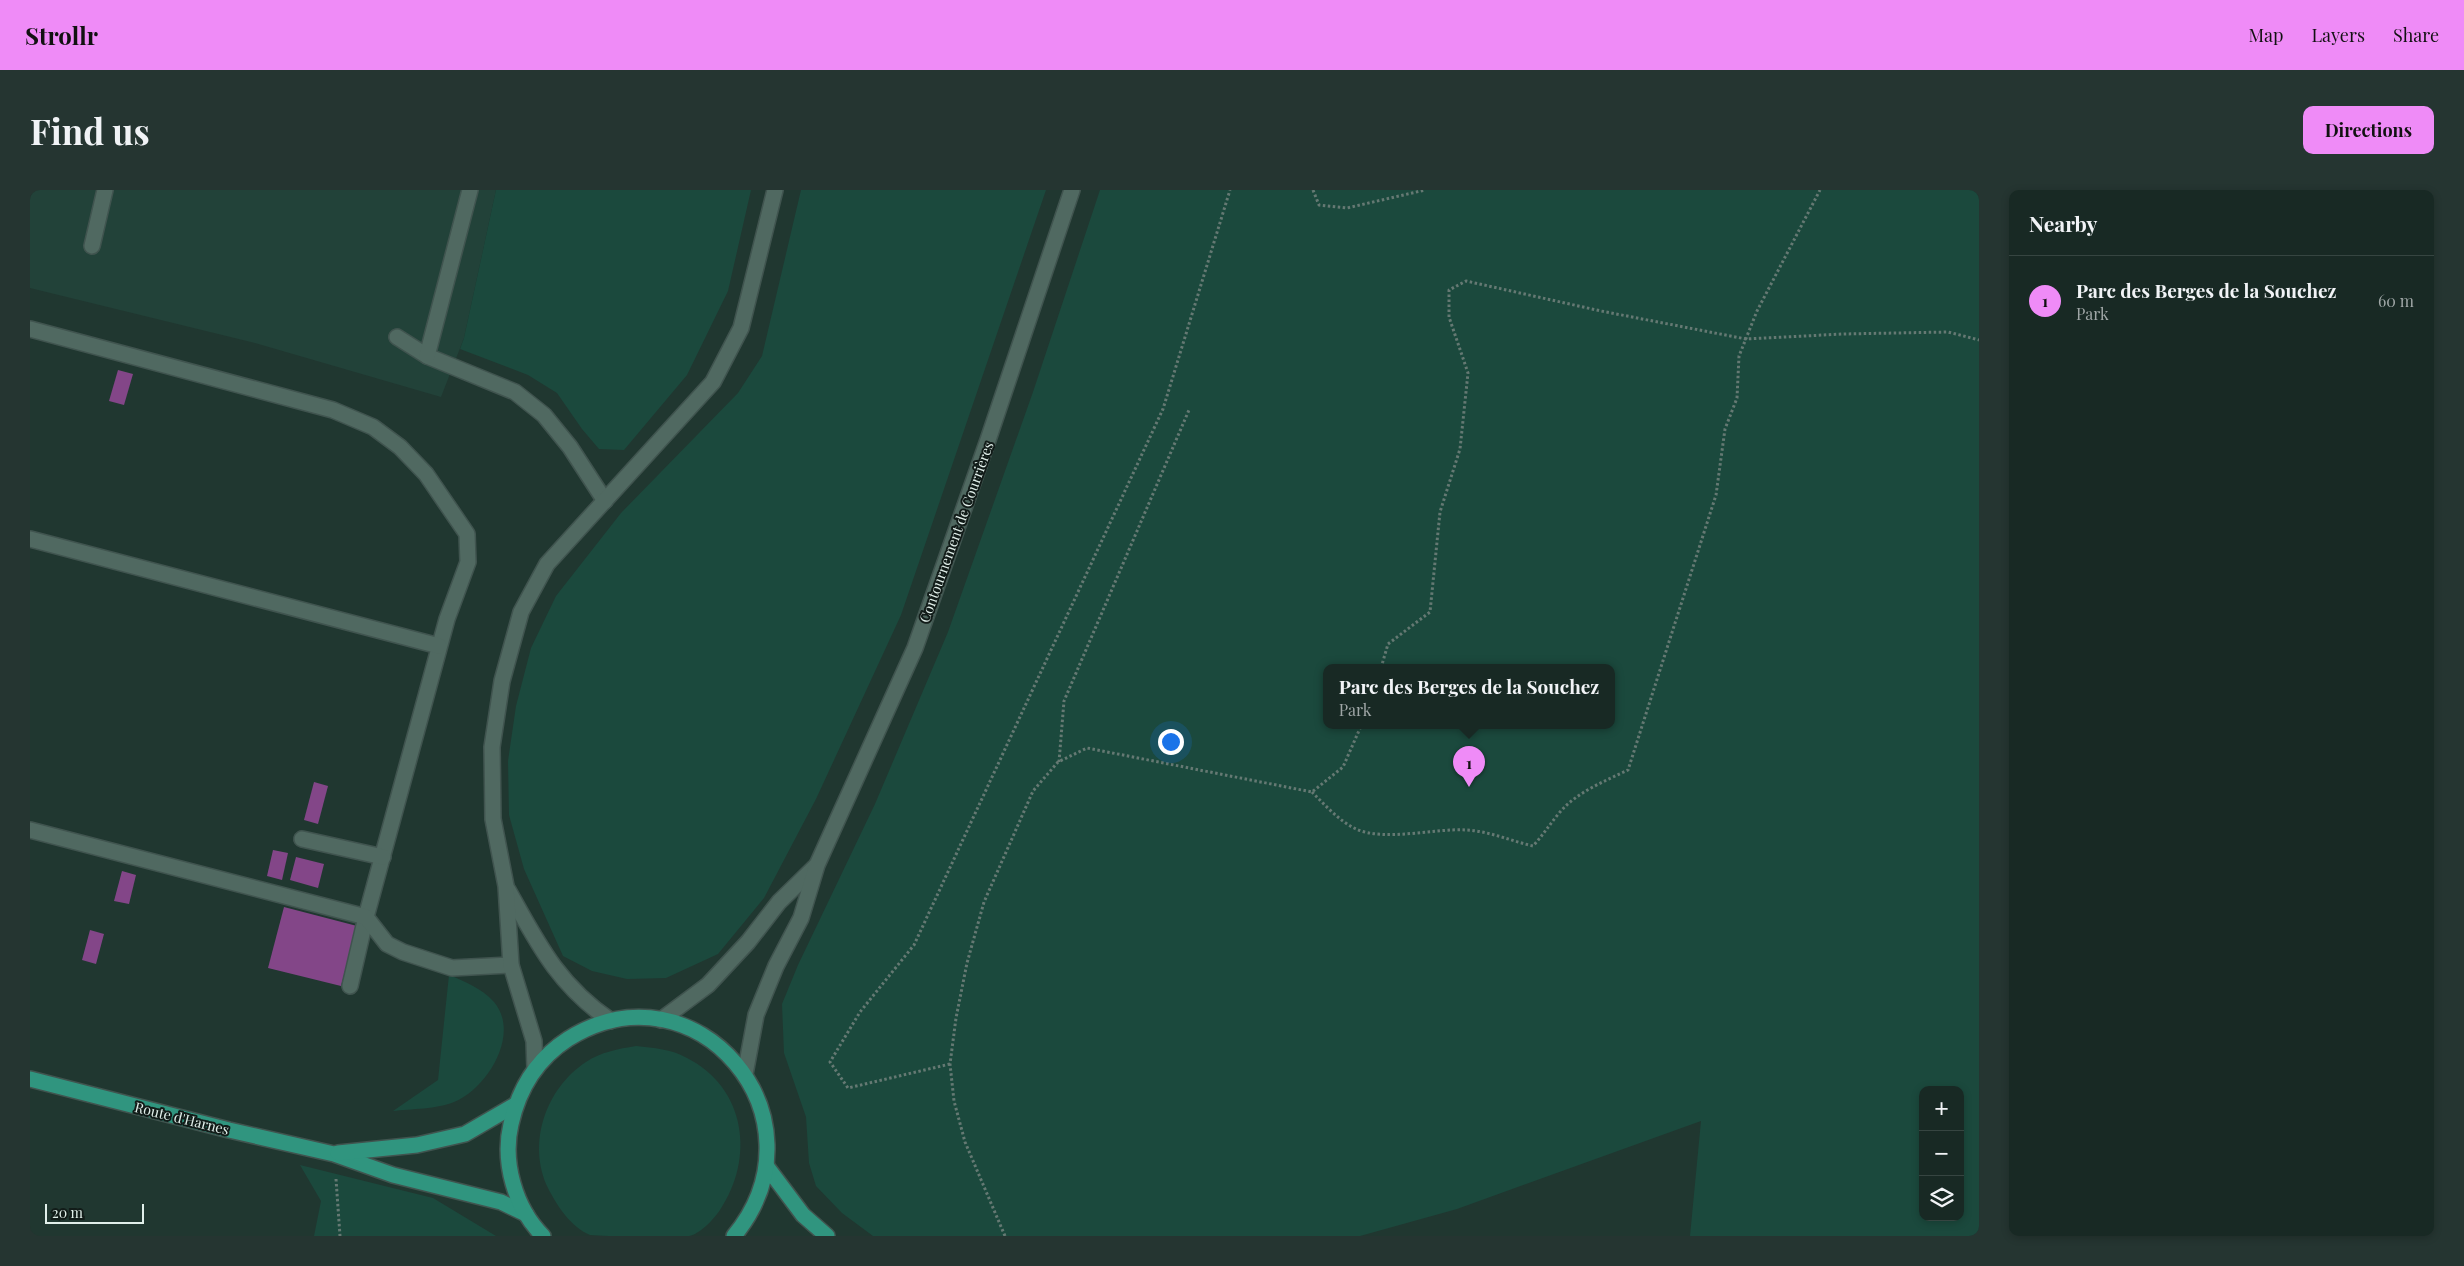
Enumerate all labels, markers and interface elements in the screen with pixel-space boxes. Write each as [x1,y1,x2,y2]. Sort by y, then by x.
text: Strollr [25,19,98,51]
text: Map [2248,23,2283,47]
text: Layers [2311,23,2365,47]
text: Share [2393,23,2439,47]
button: Directions [2303,106,2434,154]
text: Find us [30,107,150,154]
text: Nearby [2029,209,2098,237]
text: Parc des Berges de la Souchez [2076,277,2337,303]
text: 1 [2042,290,2048,311]
text: 60 m [2378,290,2414,311]
text: Park [2076,303,2109,324]
street label: Contournement de Courrières [914,439,998,625]
popup [1323,664,1615,729]
text: Parc des Berges de la Souchez [1339,673,1599,699]
text: Park [1339,699,1372,720]
your location [1158,729,1184,755]
pin: 1 [1453,746,1485,787]
map controls [1919,1086,1964,1221]
button: + [1919,1086,1964,1131]
street label: Route d'Harnes [133,1097,231,1139]
button: − [1919,1131,1964,1176]
button: layers [1919,1176,1964,1221]
scale bar [45,1201,144,1224]
text: 20 m [52,1203,83,1222]

